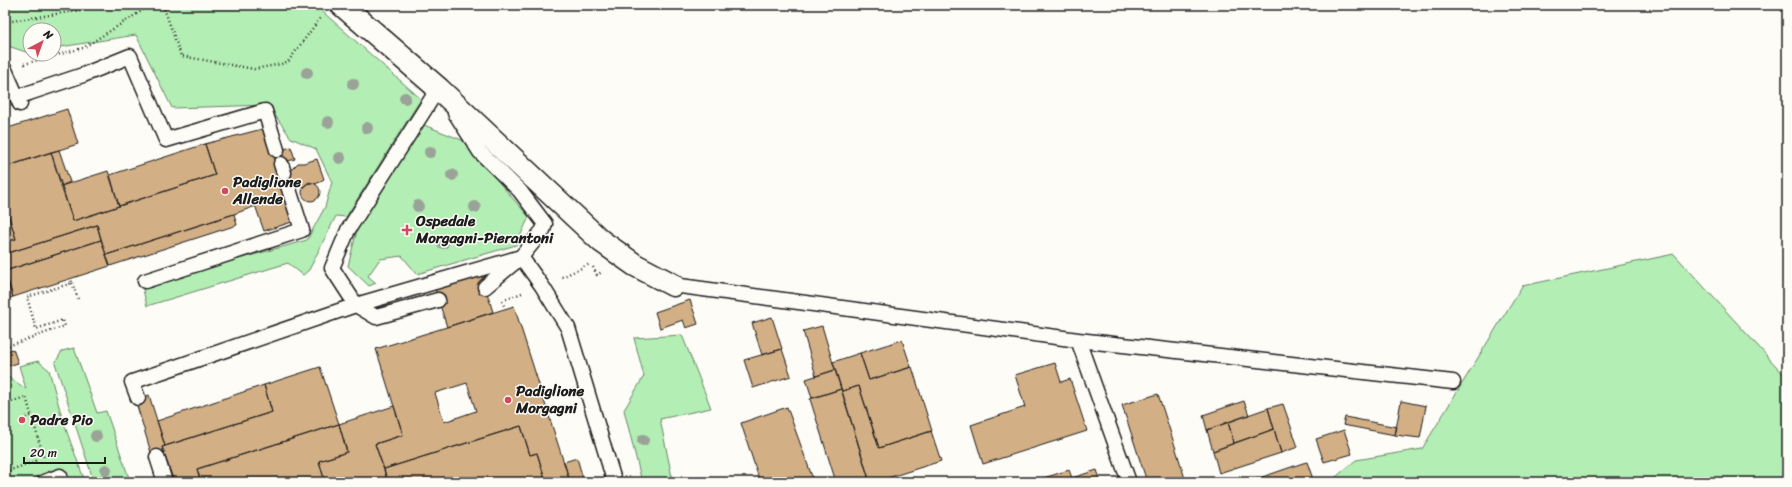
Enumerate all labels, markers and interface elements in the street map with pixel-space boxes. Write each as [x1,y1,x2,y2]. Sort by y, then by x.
north arrow [22,22,62,62]
text: N [38,25,58,45]
place label: Padiglione Allende [232,169,301,212]
marker: Padiglione Allende [220,186,230,196]
place label: Ospedale Morgagni-Pierantoni [415,208,554,251]
marker: Ospedale Morgagni-Pierantoni [401,224,413,236]
place label: Padiglione Morgagni [515,378,584,421]
marker: Padiglione Morgagni [503,395,513,405]
place label: Padre Pio [30,407,93,433]
marker: Padre Pio [17,415,27,425]
scale bar [24,439,105,465]
text: 20 m [30,442,57,464]

